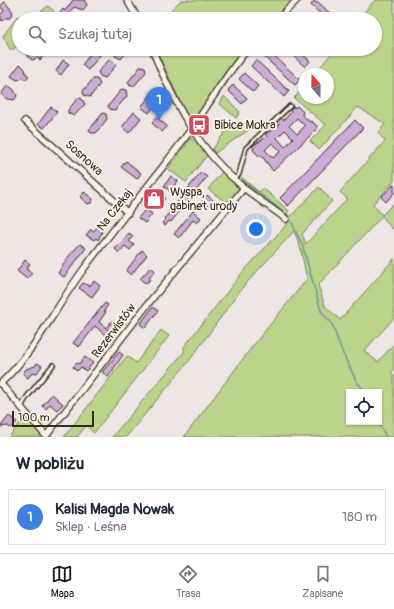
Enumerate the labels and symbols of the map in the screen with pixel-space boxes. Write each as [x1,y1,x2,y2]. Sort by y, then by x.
north arrow [298,68,334,104]
pin: 1 [146,87,172,120]
bus stop icon: Bibice Mokra [186,112,212,138]
place label: Bibice Mokra [214,118,276,133]
street label: Sosnowa [62,137,106,179]
place label: Wyspa, gabinet urody [170,185,237,214]
street label: Na Czekaj [94,186,136,234]
shop icon: Wyspa, gabinet urody [141,186,167,212]
your location [246,219,266,239]
street label: Rezerwistów [89,301,139,361]
scale bar [12,409,94,428]

